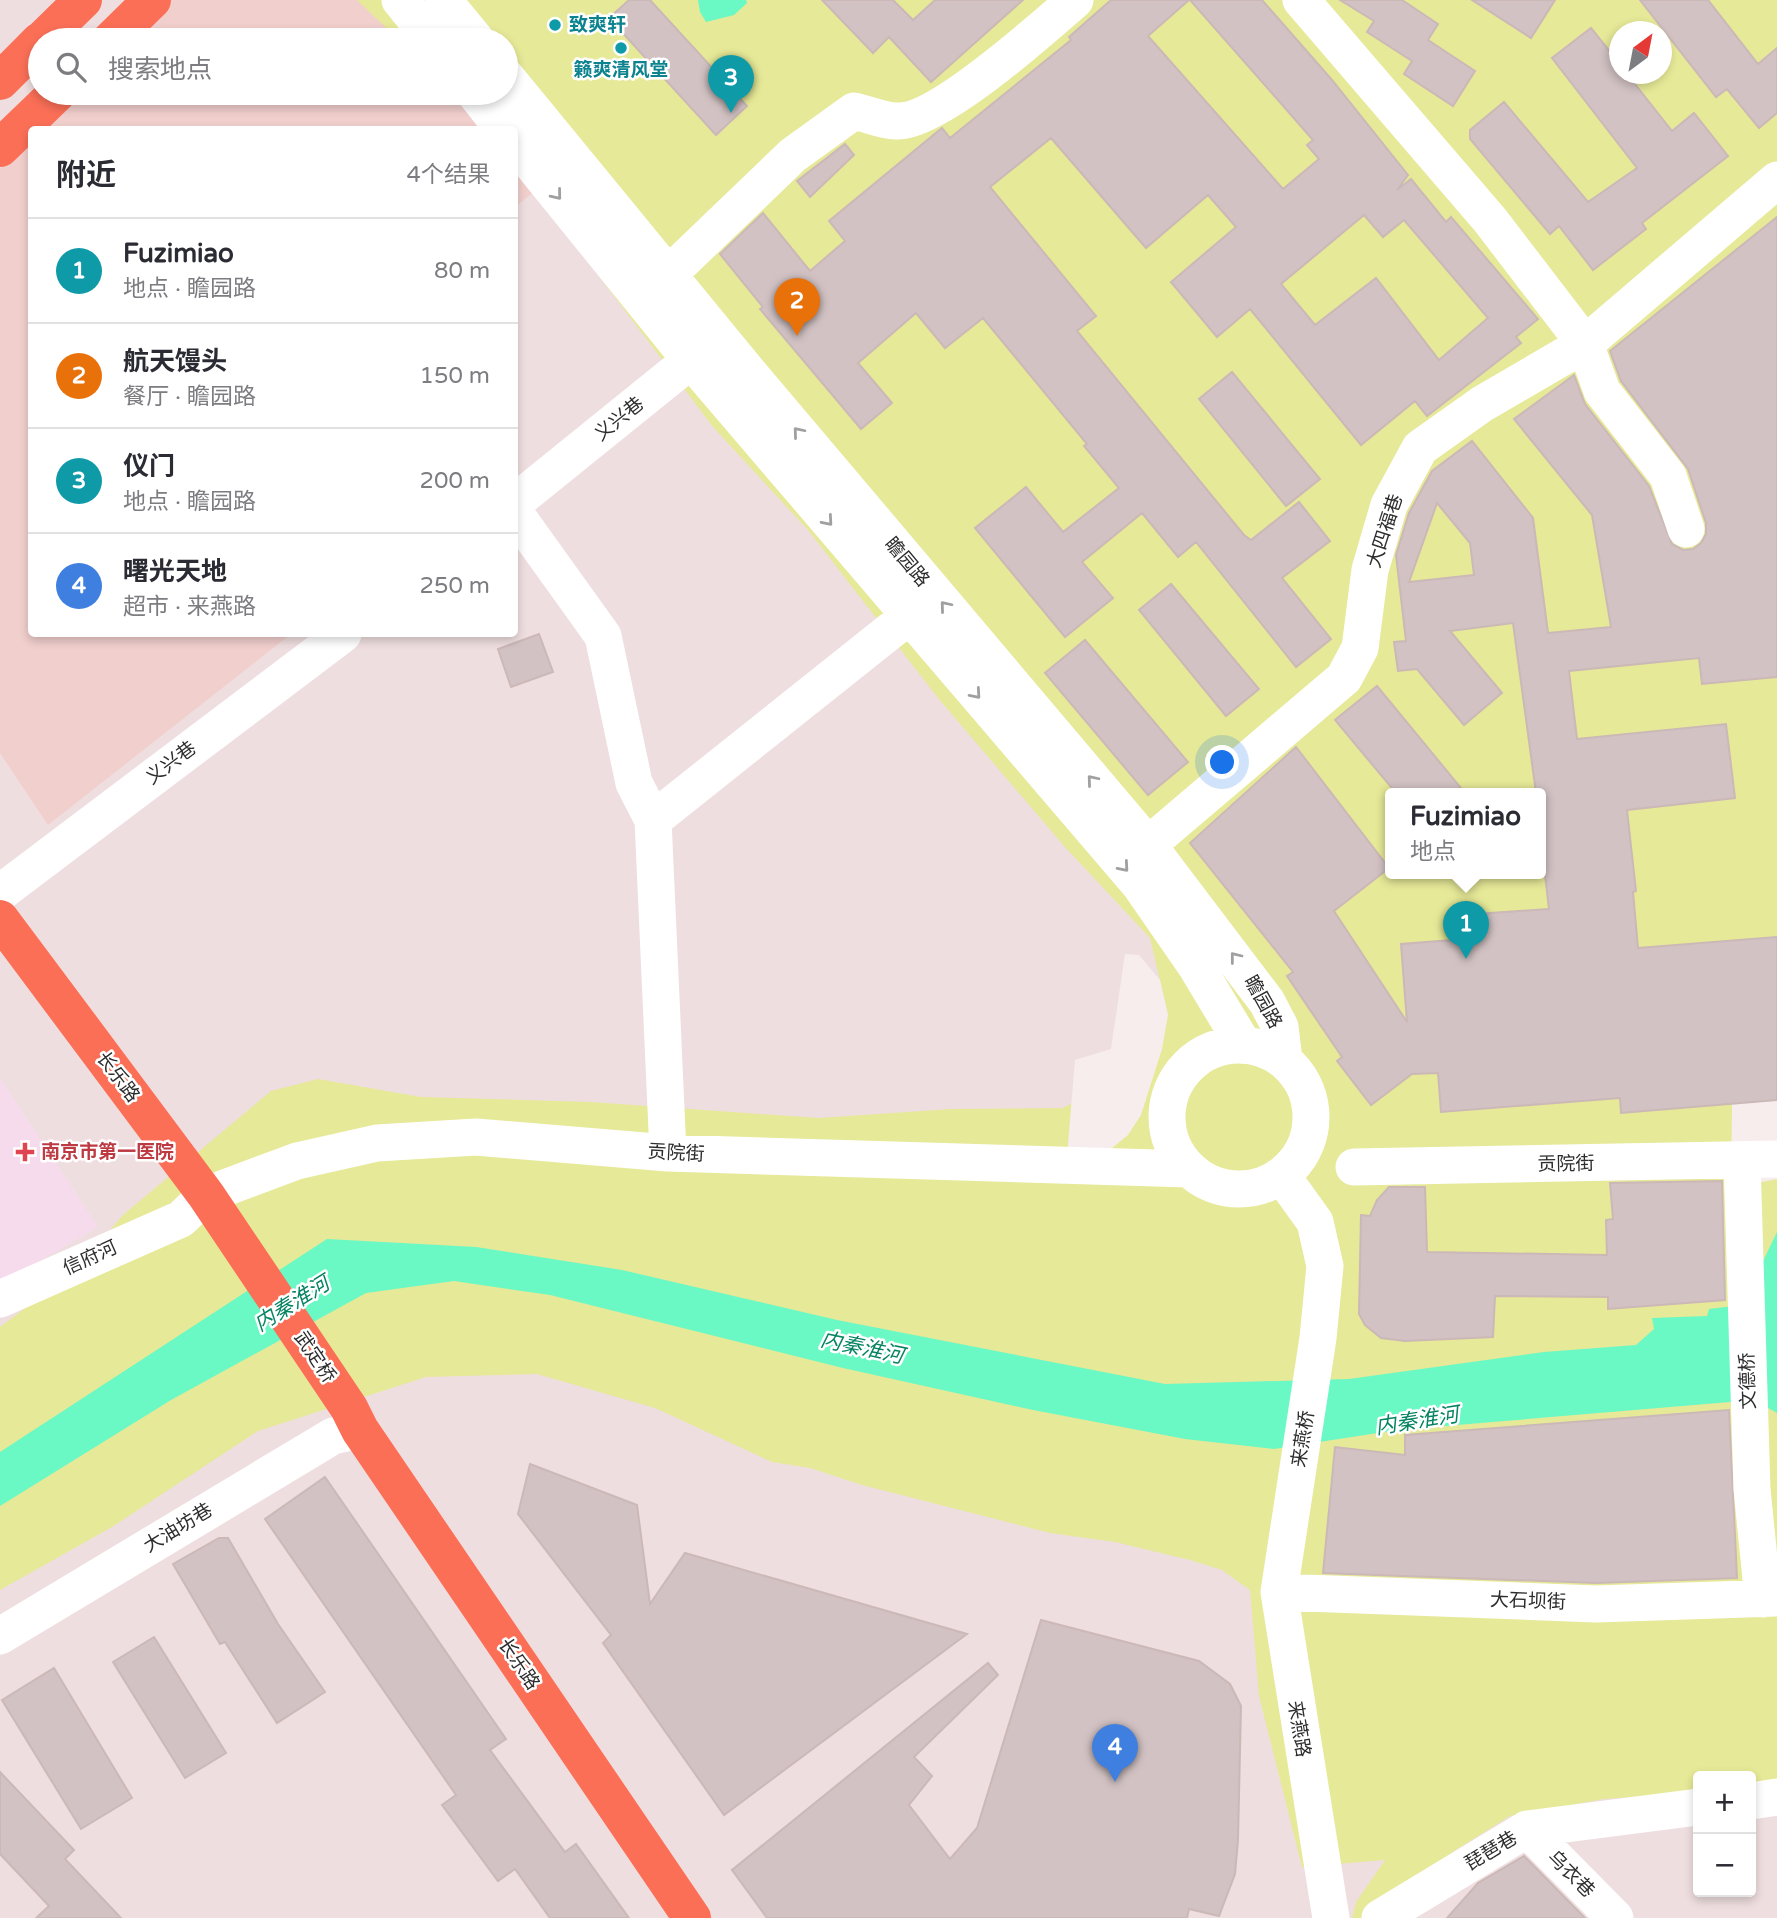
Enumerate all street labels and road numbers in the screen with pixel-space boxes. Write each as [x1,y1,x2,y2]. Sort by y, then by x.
street label: 义兴巷 [590,393,648,445]
street label: 大四福巷 [1363,491,1407,571]
street label: 瞻园路 [880,533,934,591]
street label: 义兴巷 [142,737,200,789]
street label: 瞻园路 [1240,972,1286,1032]
street label: 长乐路 [92,1048,144,1106]
street label: 贡院街 [647,1141,705,1165]
street label: 贡院街 [1537,1153,1595,1175]
street label: 信府河 [59,1236,121,1280]
street label: 武定桥 [290,1327,340,1387]
street label: 文德桥 [1736,1352,1760,1410]
street label: 来燕桥 [1288,1409,1318,1469]
street label: 大油坊巷 [140,1499,216,1557]
street label: 大石坝街 [1490,1589,1566,1613]
street label: 长乐路 [494,1634,544,1694]
street label: 来燕路 [1284,1699,1314,1759]
street label: 琵琶巷 [1461,1827,1521,1875]
street label: 乌衣巷 [1543,1846,1599,1902]

